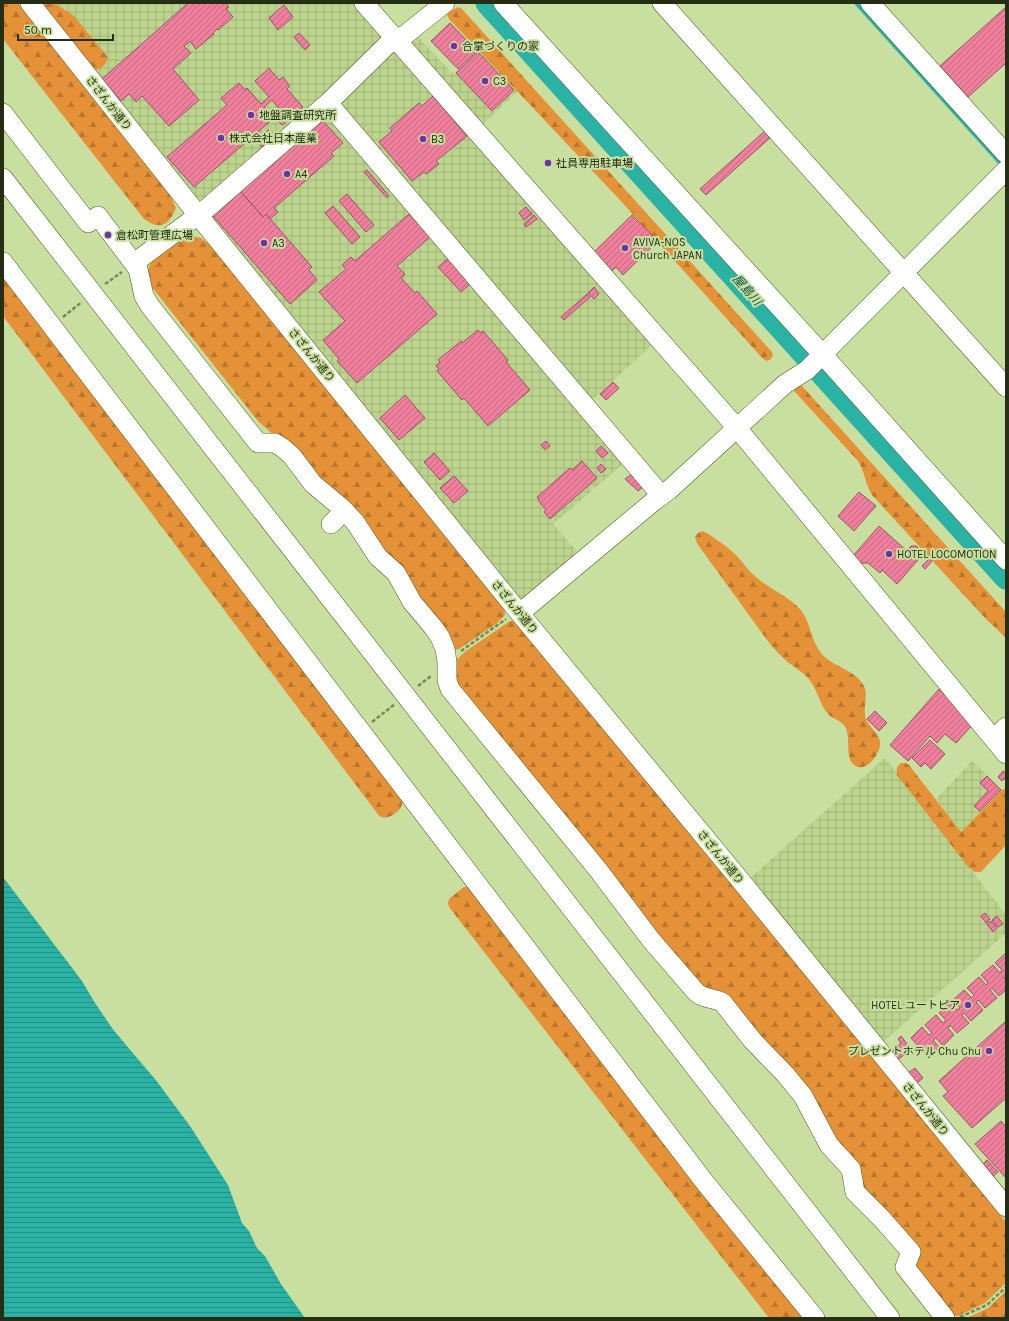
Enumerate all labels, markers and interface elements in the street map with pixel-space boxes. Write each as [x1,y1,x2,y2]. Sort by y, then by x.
scale bar [18,16,113,42]
text: 50 m [24,23,52,37]
place label: 合掌づくりの家 [462,40,539,53]
marker: 合掌づくりの家 [449,41,459,51]
street label: さざんか通り [83,73,134,133]
place label: C3 [493,75,506,88]
marker: C3 [480,76,490,86]
place label: 地盤調査研究所 [259,109,337,122]
marker: 地盤調査研究所 [246,110,256,120]
place label: 株式会社日本産業 [229,132,317,145]
marker: 株式会社日本産業 [216,133,226,143]
place label: B3 [431,133,444,146]
marker: B3 [418,134,428,144]
place label: 社員専用駐車場 [556,157,633,170]
marker: 社員専用駐車場 [543,158,553,168]
place label: A4 [295,168,307,181]
marker: A4 [282,169,292,179]
place label: 倉松町管理広場 [116,229,193,242]
marker: 倉松町管理広場 [103,230,113,240]
place label: AVIVA-NOS Church JAPAN [633,236,702,262]
place label: A3 [272,237,285,250]
marker: A3 [259,238,269,248]
marker: AVIVA-NOS Church JAPAN [620,243,630,253]
water label: 屋島川 [730,272,766,310]
street label: さざんか通り [286,326,337,385]
place label: HOTEL LOCOMOTION [897,548,997,561]
marker: HOTEL LOCOMOTION [884,549,894,559]
street label: さざんか通り [489,578,540,637]
street label: さざんか通り [695,828,746,887]
place label: HOTEL ユートピア [871,999,960,1012]
marker: HOTEL ユートピア [963,1000,973,1010]
place label: プレゼントホテル Chu Chu [848,1045,981,1058]
marker: プレゼントホテル Chu Chu [984,1046,994,1056]
street label: さざんか通り [900,1080,951,1139]

